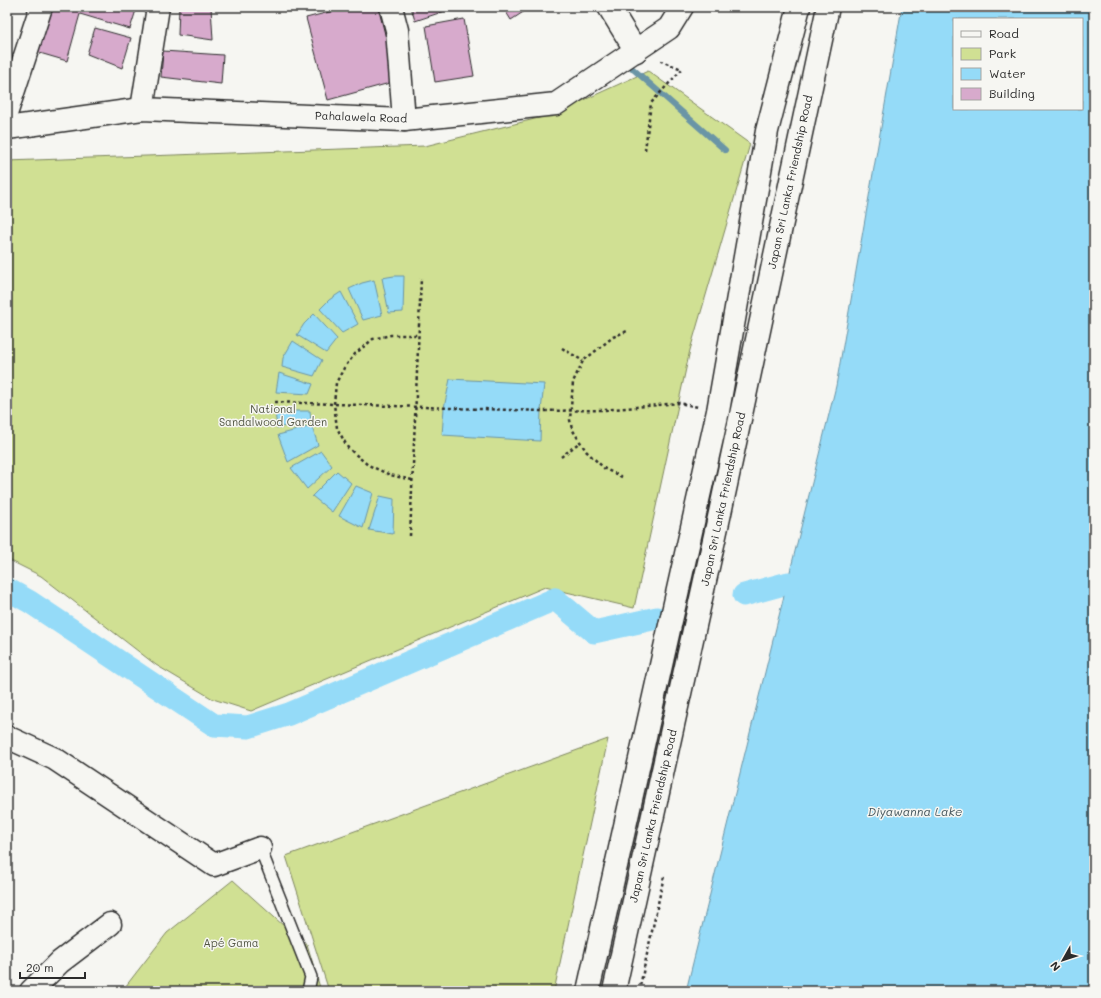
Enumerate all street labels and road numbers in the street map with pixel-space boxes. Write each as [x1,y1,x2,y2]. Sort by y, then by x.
street label: Japan Sri Lanka Friendship Road [764,94,815,270]
street label: Pahalawela Road [315,107,407,126]
street label: Japan Sri Lanka Friendship Road [697,411,748,587]
street label: Japan Sri Lanka Friendship Road [625,728,680,904]

